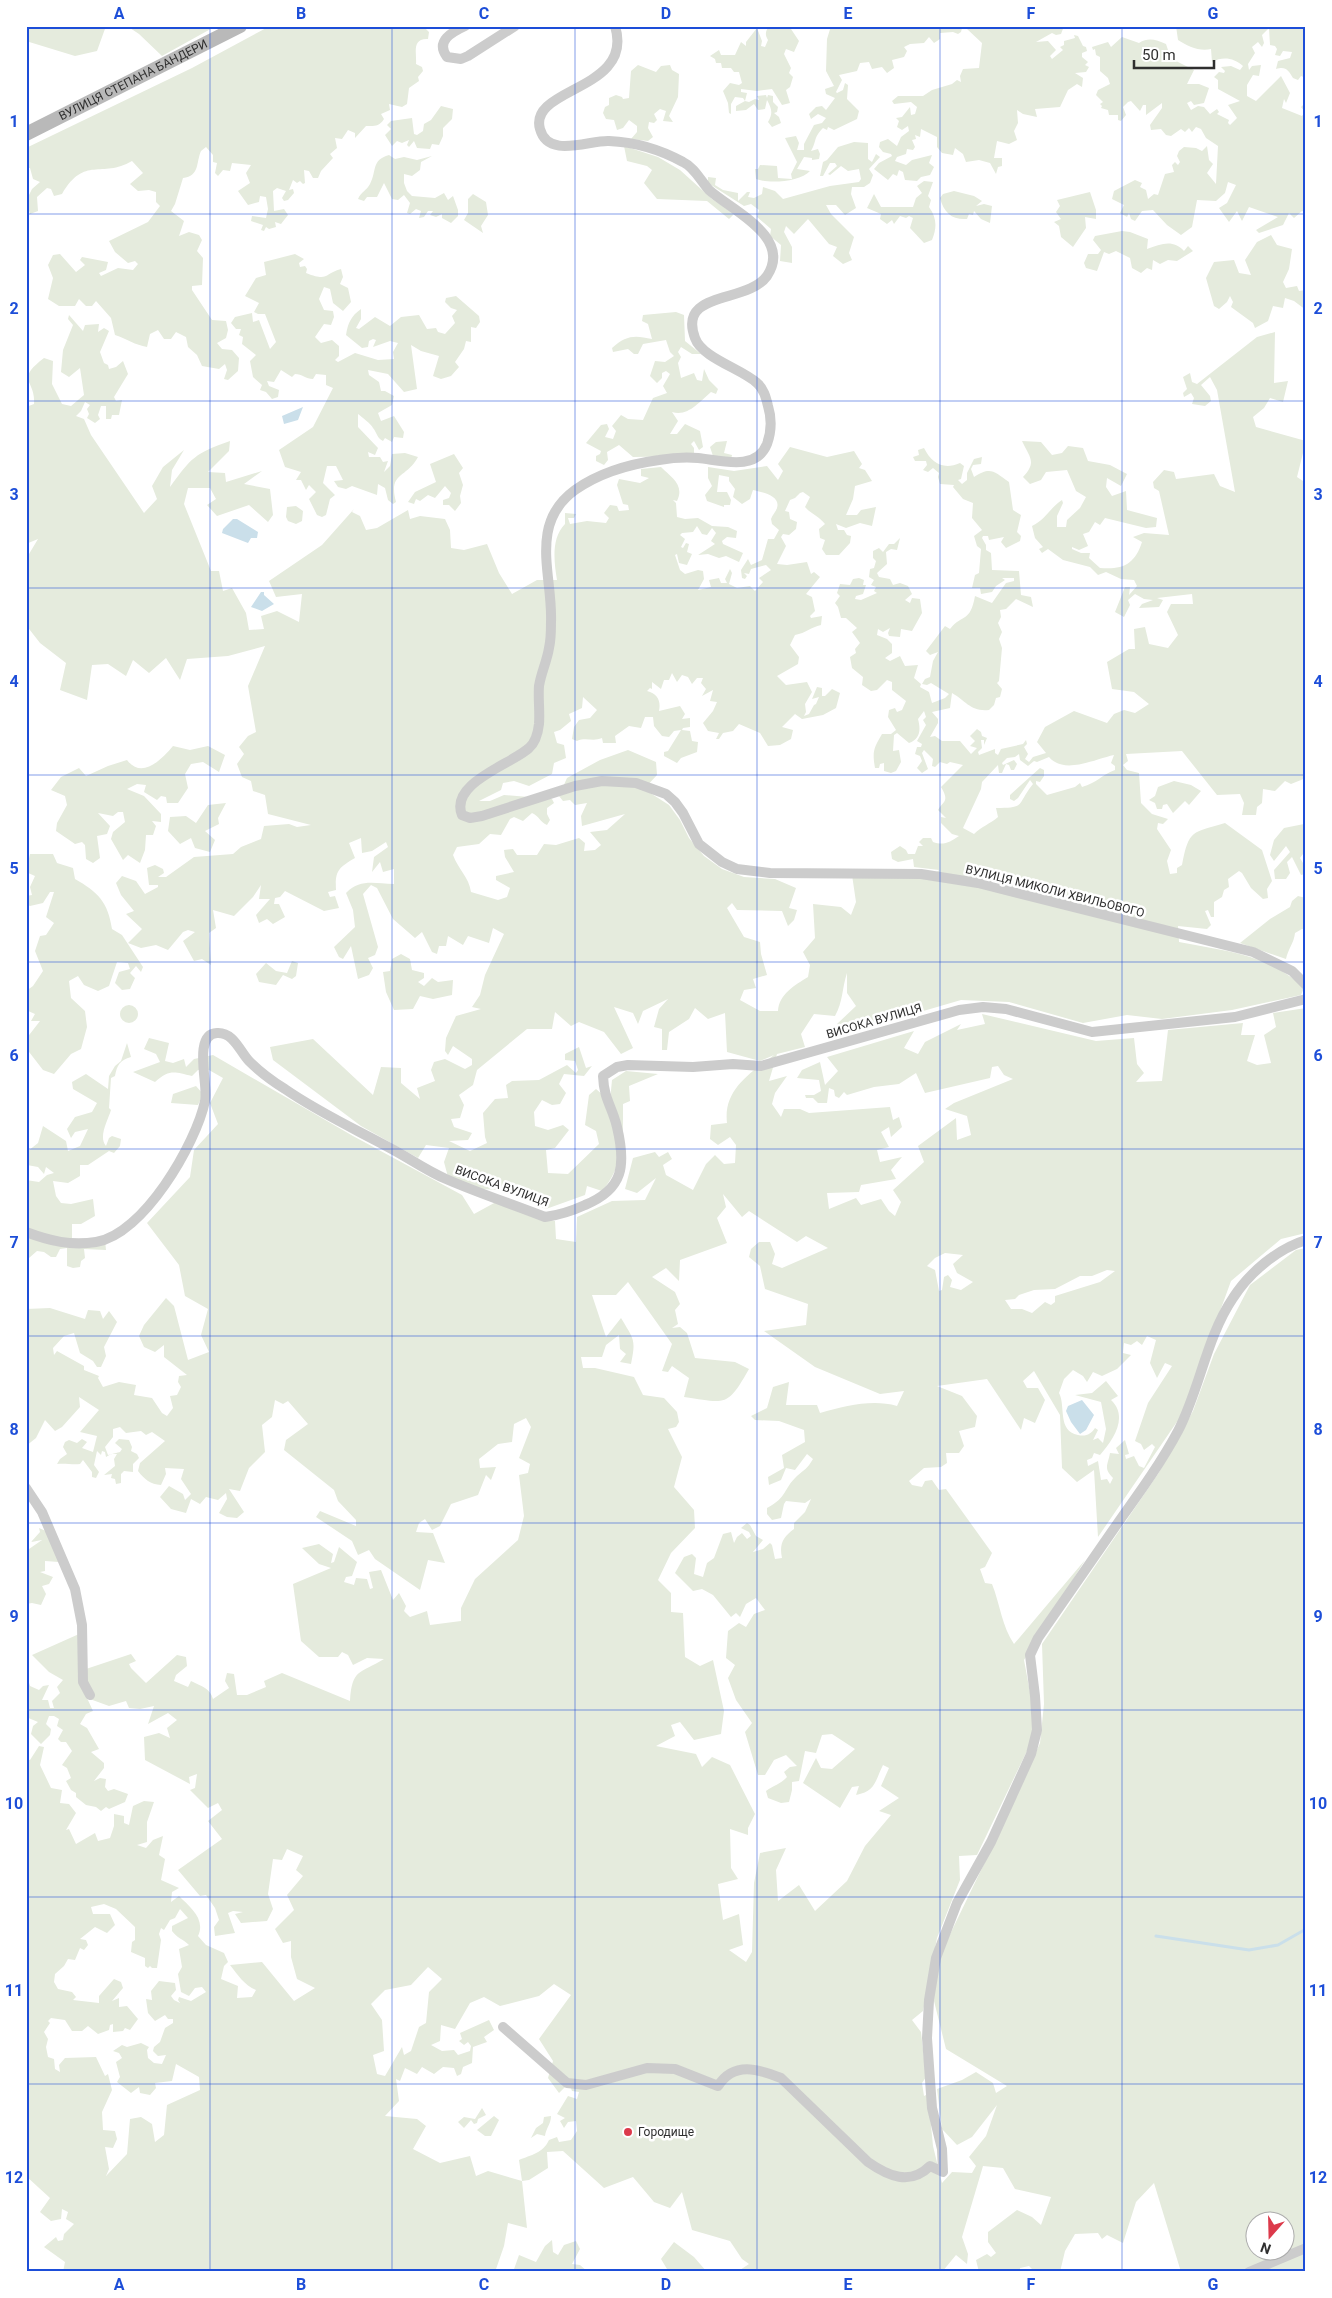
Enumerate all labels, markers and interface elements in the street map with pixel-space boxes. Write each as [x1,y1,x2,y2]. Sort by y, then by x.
text: A [114,4,125,23]
text: B [296,4,306,23]
text: C [479,4,489,23]
text: D [661,4,671,23]
text: E [844,4,853,23]
text: F [1027,4,1036,23]
text: G [1208,4,1219,23]
street label: ВУЛИЦЯ СТЕПАНА БАНДЕРИ [56,37,210,123]
scale bar [1134,38,1214,70]
text: 50 m [1142,46,1176,64]
text: 1 [9,112,19,131]
text: 1 [1313,112,1323,131]
text: 2 [9,299,19,318]
text: 2 [1313,299,1323,318]
text: 3 [9,485,19,504]
text: 3 [1313,485,1323,504]
text: 4 [9,672,19,691]
text: 4 [1313,672,1323,691]
text: 5 [9,859,19,878]
text: 5 [1313,859,1323,878]
street label: ВУЛИЦЯ МИКОЛИ ХВИЛЬОВОГО [964,862,1146,920]
street label: ВИСОКА ВУЛИЦЯ [825,1001,923,1041]
text: 6 [9,1046,19,1065]
text: 6 [1313,1046,1323,1065]
street label: ВИСОКА ВУЛИЦЯ [453,1163,551,1209]
text: 7 [9,1233,19,1252]
text: 7 [1313,1233,1323,1252]
text: 8 [9,1420,19,1439]
text: 8 [1313,1420,1323,1439]
text: 9 [9,1607,19,1626]
text: 9 [1313,1607,1323,1626]
text: 10 [5,1794,23,1813]
text: 10 [1309,1794,1327,1813]
text: 11 [5,1981,23,2000]
text: 11 [1309,1981,1327,2000]
place label: Городище [638,2125,694,2139]
marker: Городище [622,2126,634,2138]
text: 12 [5,2168,23,2187]
text: 12 [1309,2168,1327,2187]
north arrow [1244,2210,1294,2260]
text: N [1258,2239,1273,2257]
text: A [114,2275,125,2294]
text: B [296,2275,306,2294]
text: C [479,2275,489,2294]
text: D [661,2275,671,2294]
text: E [844,2275,853,2294]
text: F [1027,2275,1036,2294]
text: G [1208,2275,1219,2294]

